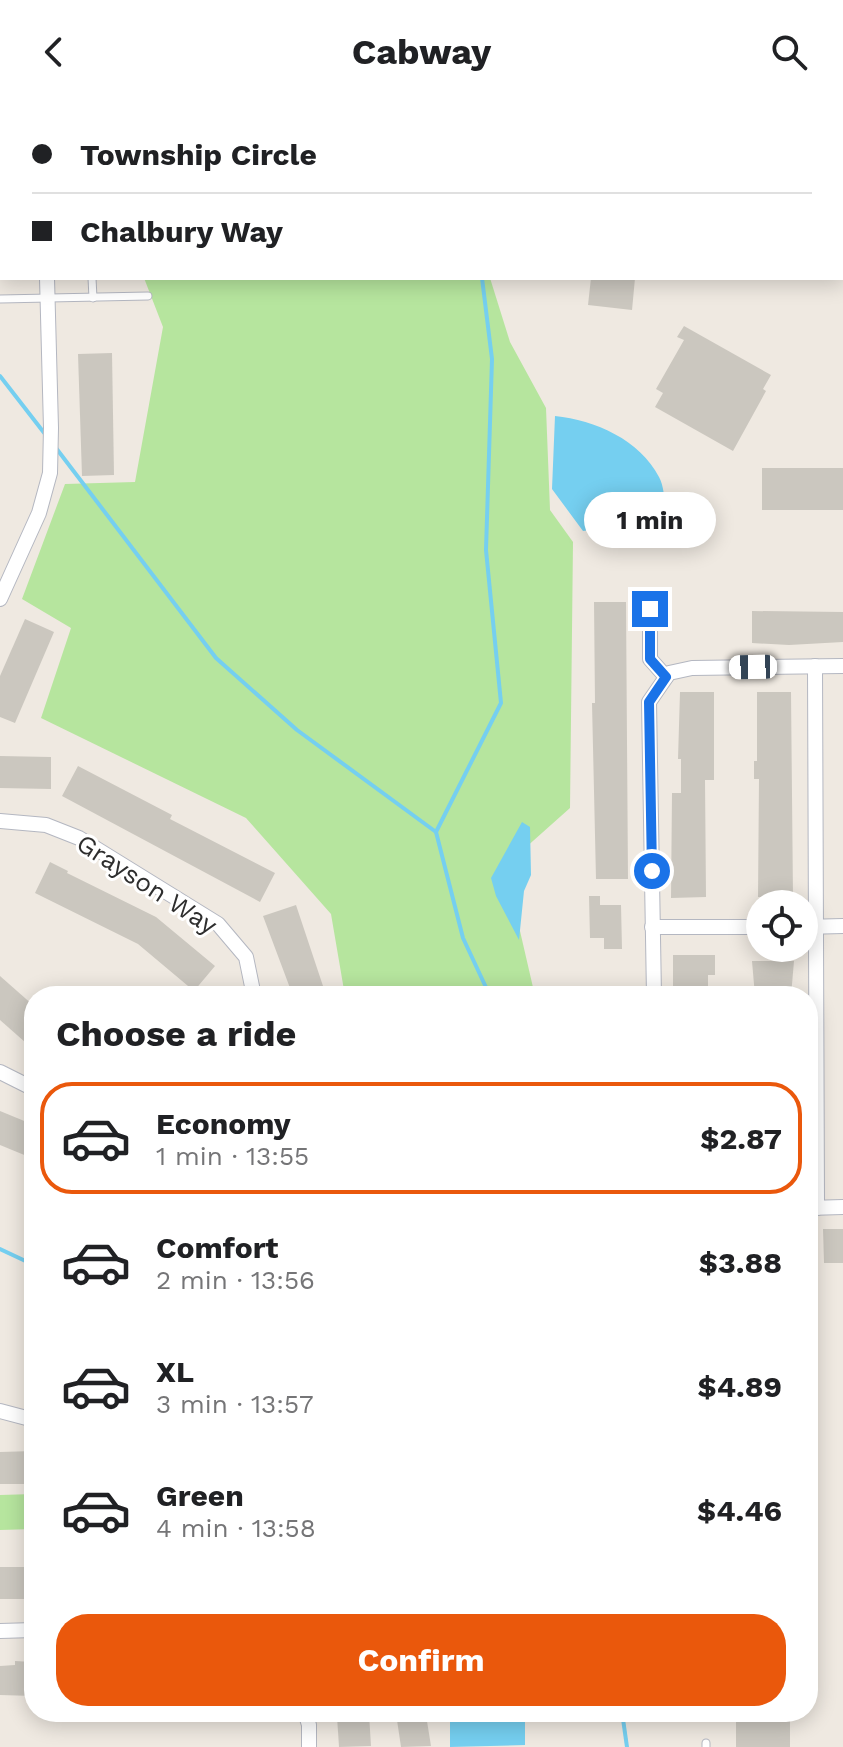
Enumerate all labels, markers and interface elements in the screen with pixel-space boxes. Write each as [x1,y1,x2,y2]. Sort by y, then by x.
icon: back [32,30,76,74]
icon: search [767,30,811,74]
text: Cabway [352,31,491,73]
text: Township Circle [80,137,317,172]
text: Chalbury Way [80,214,283,249]
callout: 1 min [584,493,716,549]
text: 1 min [617,505,683,535]
route end [632,591,668,627]
car [729,655,777,679]
street label: Grayson Way [71,828,223,941]
route start [634,853,670,889]
map controls [746,890,818,962]
button: locate [746,890,818,962]
text: Choose a ride [56,1013,296,1055]
icon: car [60,1102,132,1174]
text: Economy [156,1106,291,1141]
text: $2.87 [700,1121,782,1156]
text: 1 min · 13:55 [156,1141,309,1171]
icon: car [60,1226,132,1298]
text: Comfort [156,1230,278,1265]
text: $3.88 [699,1245,782,1280]
text: 2 min · 13:56 [156,1265,315,1295]
icon: car [60,1350,132,1422]
text: XL [156,1354,194,1389]
text: $4.89 [698,1369,782,1404]
text: 3 min · 13:57 [156,1389,314,1419]
icon: car [60,1474,132,1546]
text: Green [156,1478,244,1513]
text: $4.46 [697,1493,782,1528]
text: 4 min · 13:58 [156,1513,316,1543]
button: Confirm [56,1614,786,1706]

